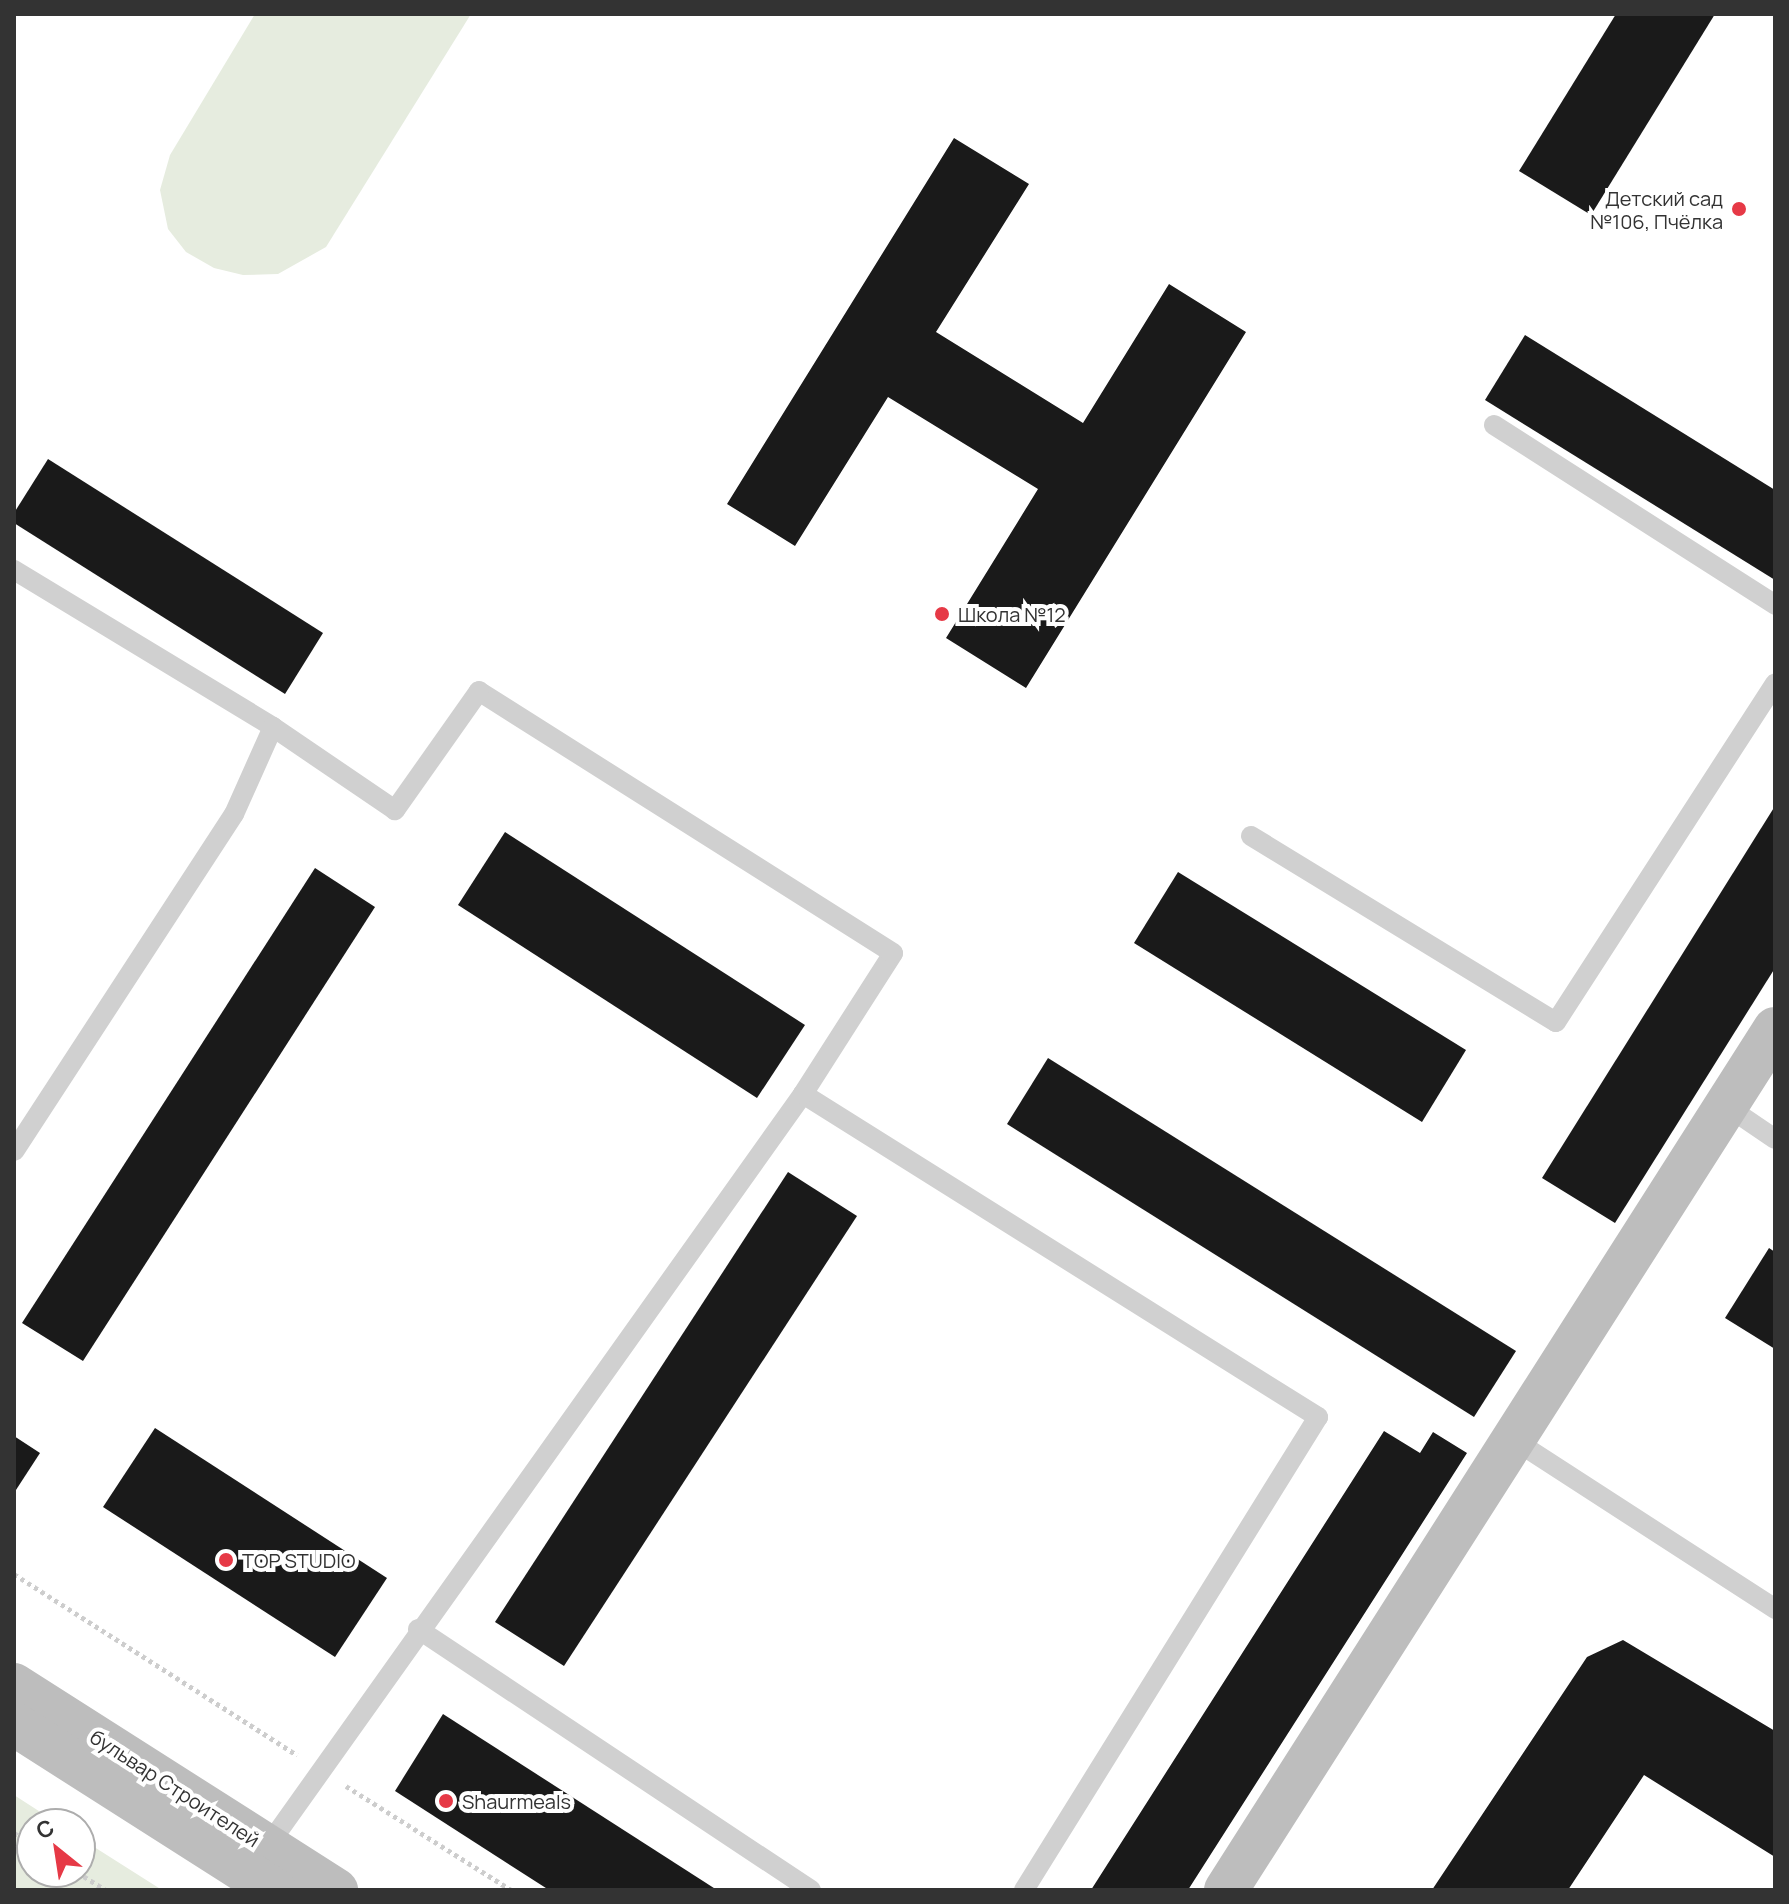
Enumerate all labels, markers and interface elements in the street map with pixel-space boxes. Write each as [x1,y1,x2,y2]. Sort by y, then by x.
place label: Детский сад №106, Пчёлка [1590,186,1723,233]
marker: Детский сад №106, Пчёлка [1730,200,1748,218]
place label: Школа №12 [958,602,1066,626]
marker: Школа №12 [933,605,951,623]
place label: TOP STUDIO [242,1548,355,1572]
marker: TOP STUDIO [217,1551,235,1569]
street label: бульвар Строителей [86,1724,264,1852]
place label: Shaurmeals [462,1789,571,1813]
marker: Shaurmeals [437,1792,455,1810]
north arrow [16,1808,96,1888]
text: С [30,1812,60,1846]

